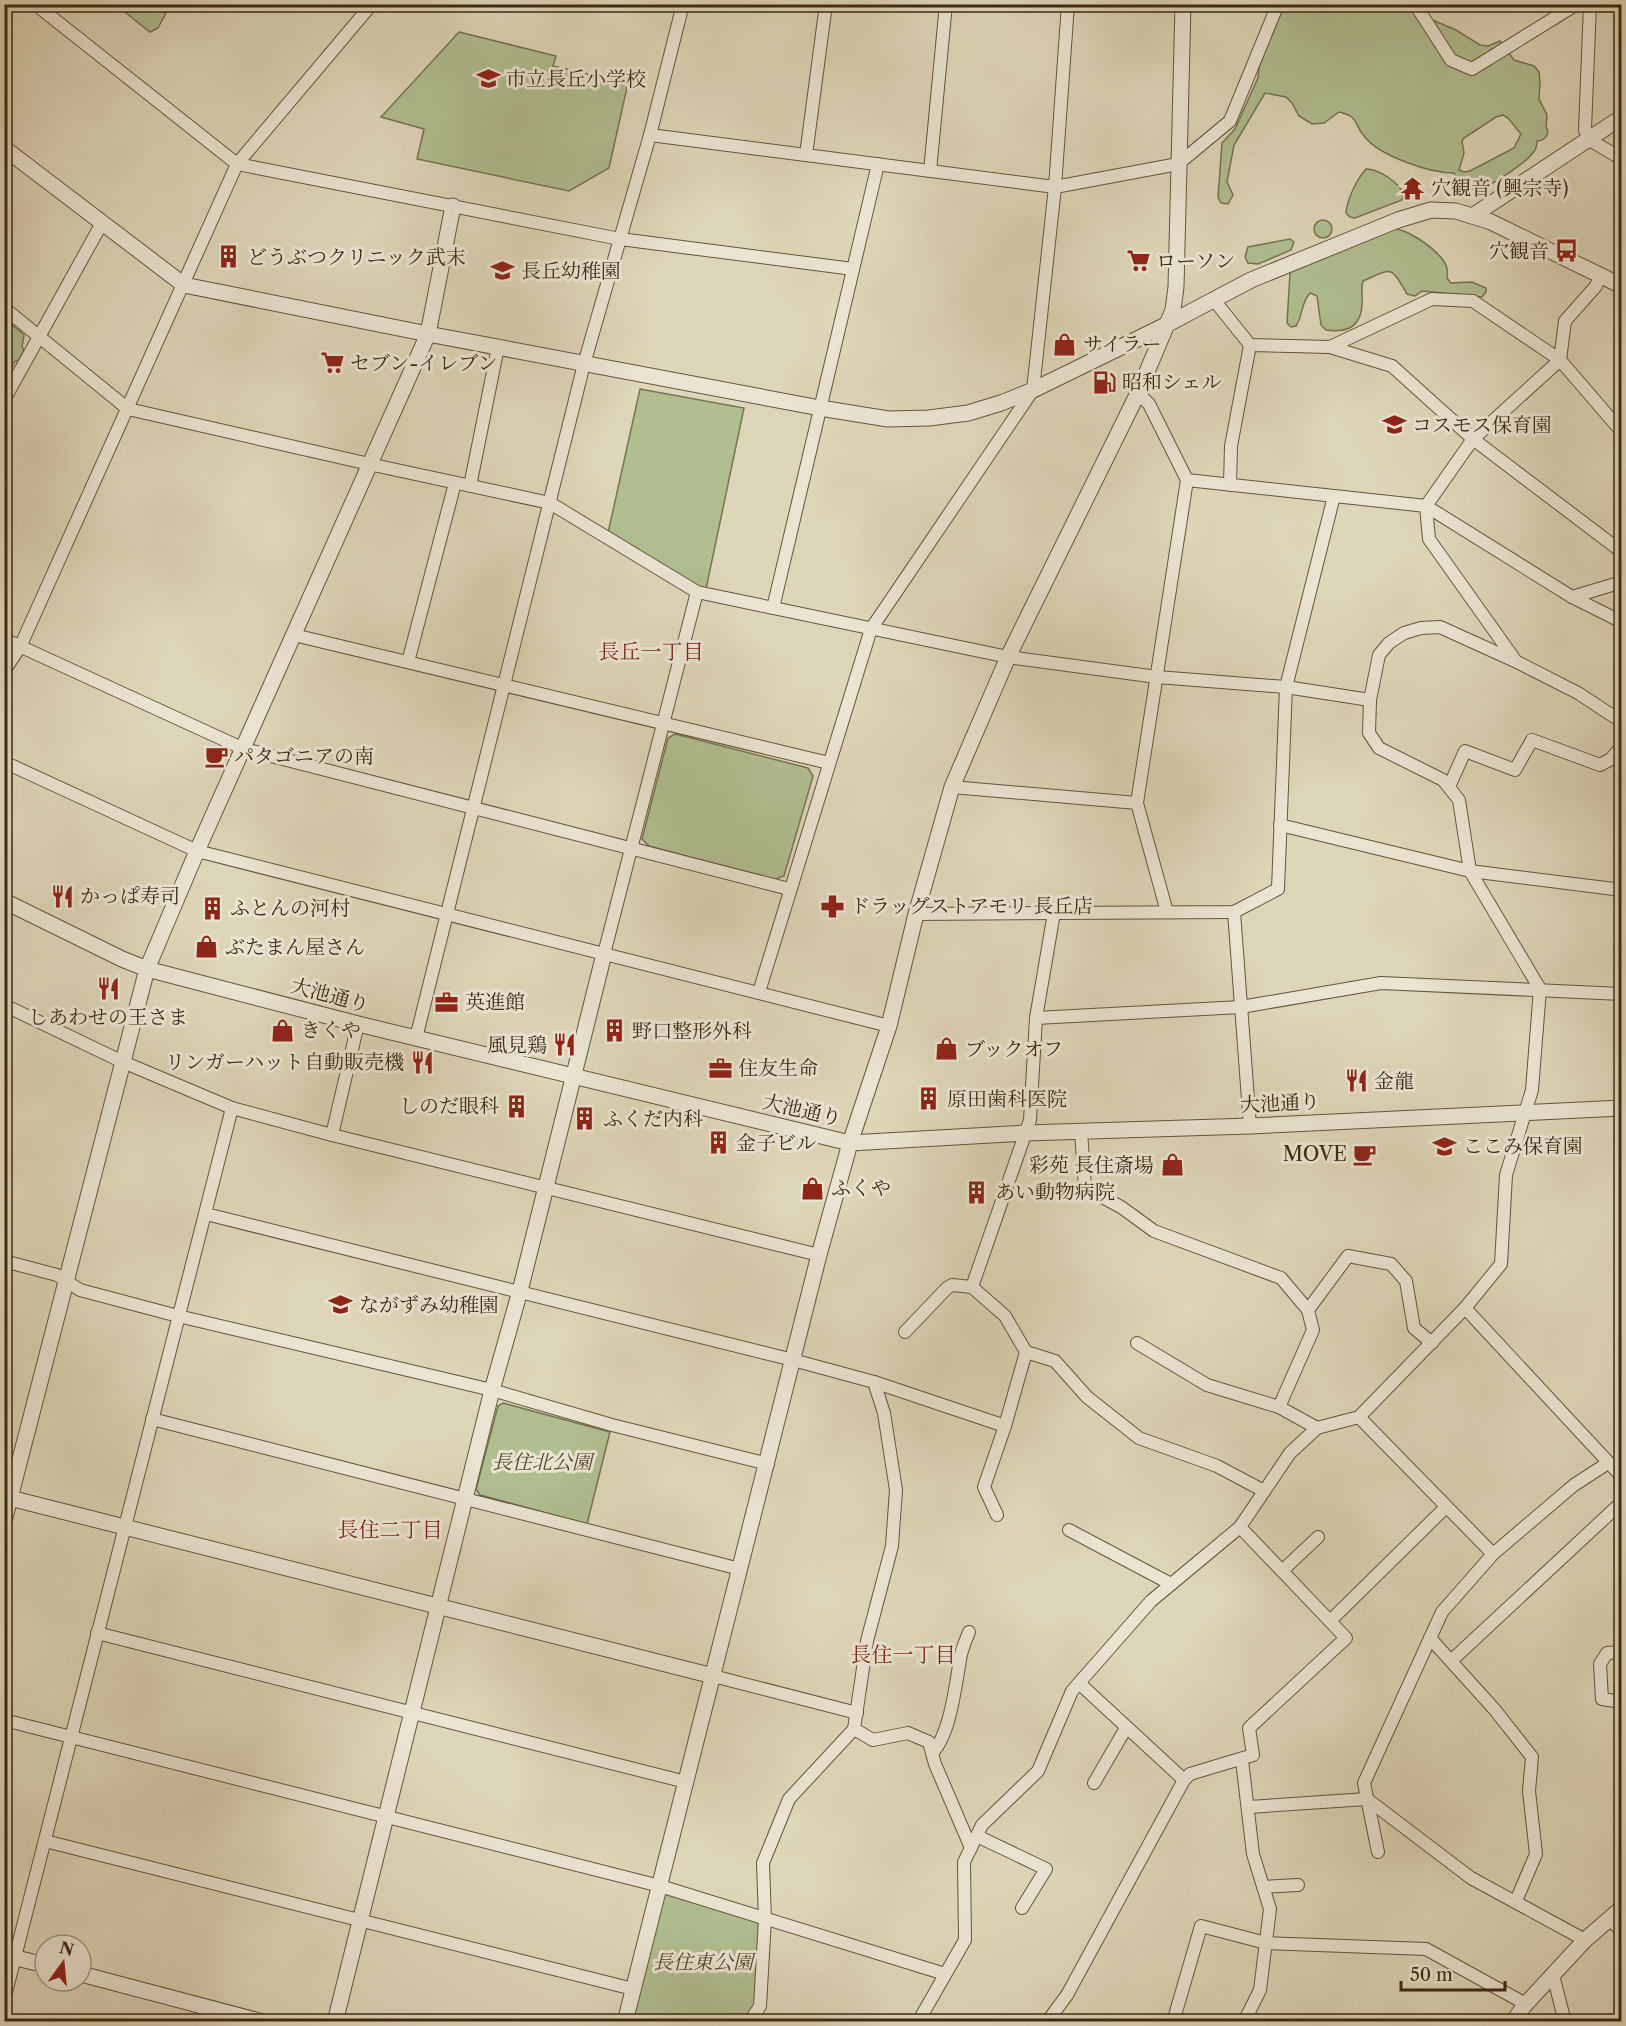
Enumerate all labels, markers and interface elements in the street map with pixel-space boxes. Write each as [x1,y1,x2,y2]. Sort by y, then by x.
school or university icon: 市立長丘小学校 [475,66,501,92]
place label: 市立長丘小学校 [506,67,646,91]
temple icon: 穴観音 (興宗寺) [1400,175,1426,201]
place label: 穴観音 (興宗寺) [1431,176,1568,200]
bus stop icon: 穴観音 [1554,238,1580,264]
place label: 穴観音 [1489,239,1549,263]
building icon: どうぶつクリニック武末 [216,244,242,270]
place label: どうぶつクリニック武末 [247,245,466,269]
supermarket icon: ローソン [1125,248,1151,274]
place label: ローソン [1156,249,1235,273]
school or university icon: 長丘幼稚園 [490,258,516,284]
place label: 長丘幼稚園 [521,259,621,283]
shop icon: サイラー [1052,331,1078,357]
place label: サイラー [1083,332,1162,356]
supermarket icon: セブン-イレブン [319,350,345,376]
place label: セブン-イレブン [350,351,498,375]
fuel station icon: 昭和シェル [1091,369,1117,395]
place label: 昭和シェル [1122,370,1222,394]
school or university icon: コスモス保育園 [1381,412,1407,438]
place label: コスモス保育園 [1412,413,1552,437]
district label: 長丘一丁目 [599,639,704,664]
cafe icon: パタゴニアの南 [203,743,229,769]
place label: パタゴニアの南 [234,744,374,768]
restaurant icon: かっぱ寿司 [49,883,75,909]
place label: かっぱ寿司 [80,884,180,908]
pharmacy icon: ドラッグストアモリ 長丘店 [819,893,845,919]
place label: ドラッグストアモリ 長丘店 [850,894,1093,918]
building icon: ふとんの河村 [199,895,225,921]
place label: ふとんの河村 [230,896,350,920]
shop icon: ぶたまん屋さん [194,934,220,960]
place label: ぶたまん屋さん [225,935,365,959]
street label: 大池通り [288,973,372,1017]
restaurant icon: しあわせの王さま [95,976,121,1002]
office icon: 英進館 [434,989,460,1015]
place label: 英進館 [465,990,525,1014]
place label: しあわせの王さま [28,1005,188,1029]
shop icon: きくや [270,1017,296,1043]
place label: きくや [301,1018,361,1042]
building icon: 野口整形外科 [601,1018,627,1044]
place label: 野口整形外科 [632,1019,752,1043]
restaurant icon: 風見鶏 [552,1032,578,1058]
place label: 風見鶏 [487,1033,547,1057]
shop icon: ブックオフ [934,1036,960,1062]
place label: ブックオフ [965,1037,1063,1061]
restaurant icon: リンガーハット自動販売機 [409,1049,435,1075]
place label: リンガーハット自動販売機 [165,1050,404,1074]
office icon: 住友生命 [707,1055,733,1081]
place label: 住友生命 [738,1056,818,1080]
restaurant icon: 金龍 [1343,1068,1369,1094]
place label: 金龍 [1374,1069,1414,1093]
building icon: 原田歯科医院 [916,1086,942,1112]
place label: 原田歯科医院 [947,1087,1067,1111]
street label: 大池通り [760,1089,844,1131]
street label: 大池通り [1239,1089,1321,1117]
building icon: しのだ眼科 [504,1093,530,1119]
place label: しのだ眼科 [399,1094,499,1118]
building icon: ふくだ内科 [572,1106,598,1132]
place label: ふくだ内科 [603,1107,703,1131]
building icon: 金子ビル [705,1130,731,1156]
place label: 金子ビル [736,1131,816,1155]
school or university icon: ここみ保育園 [1432,1133,1458,1159]
place label: ここみ保育園 [1463,1134,1583,1158]
cafe icon: MOVE [1352,1141,1378,1167]
place label: MOVE [1283,1142,1347,1166]
shop icon: 彩苑 長住斎場 [1159,1152,1185,1178]
place label: 彩苑 長住斎場 [1029,1153,1154,1177]
shop icon: ふくや [800,1175,826,1201]
place label: ふくや [831,1176,891,1200]
building icon: あい動物病院 [964,1179,990,1205]
place label: あい動物病院 [995,1180,1115,1204]
school or university icon: ながずみ幼稚園 [328,1292,354,1318]
place label: ながずみ幼稚園 [359,1293,499,1317]
park label: 長住北公園 [492,1450,595,1474]
district label: 長住二丁目 [338,1517,443,1542]
district label: 長住一丁目 [851,1642,956,1667]
north arrow [33,1933,93,1993]
text: N [58,1937,76,1960]
park label: 長住東公園 [653,1950,756,1974]
scale bar [1401,1954,1504,1992]
text: 50 m [1410,1964,1453,1986]

